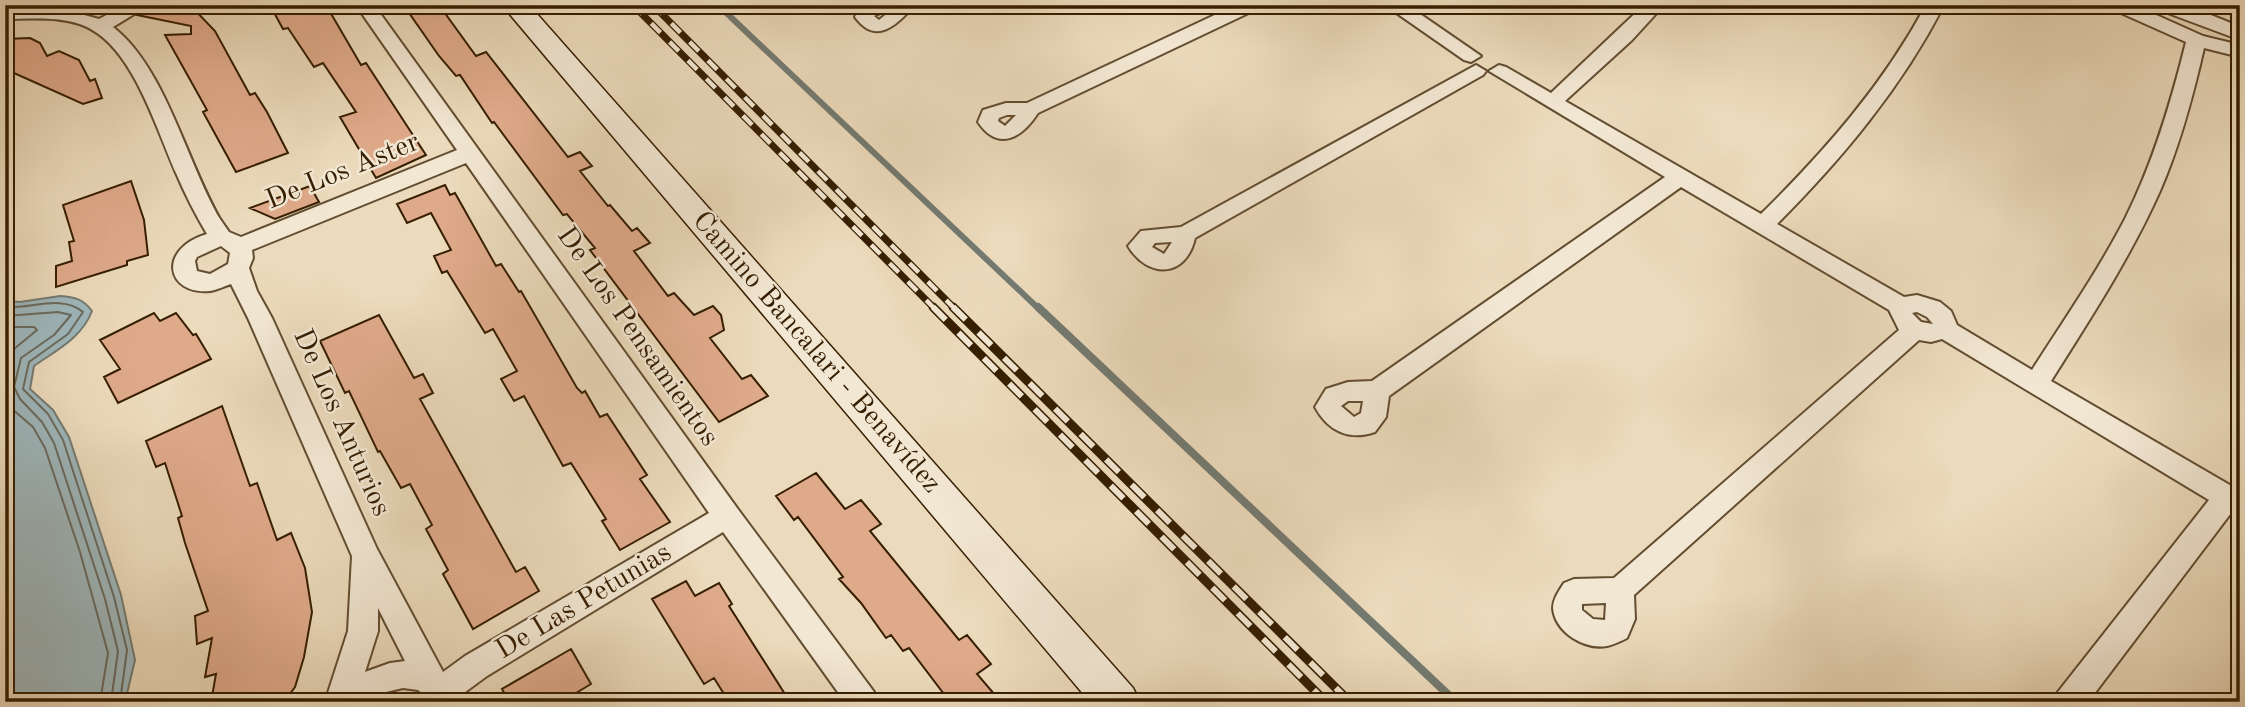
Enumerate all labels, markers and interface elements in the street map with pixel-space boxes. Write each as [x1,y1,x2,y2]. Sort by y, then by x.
street label: De Los Aster [262,129,424,215]
street label: Camino Bancalari - Benavídez [687,207,945,499]
street label: De Los Pensamientos [551,222,723,452]
street label: De Los Anturios [287,325,395,521]
street label: De Las Petunias [491,539,677,665]

